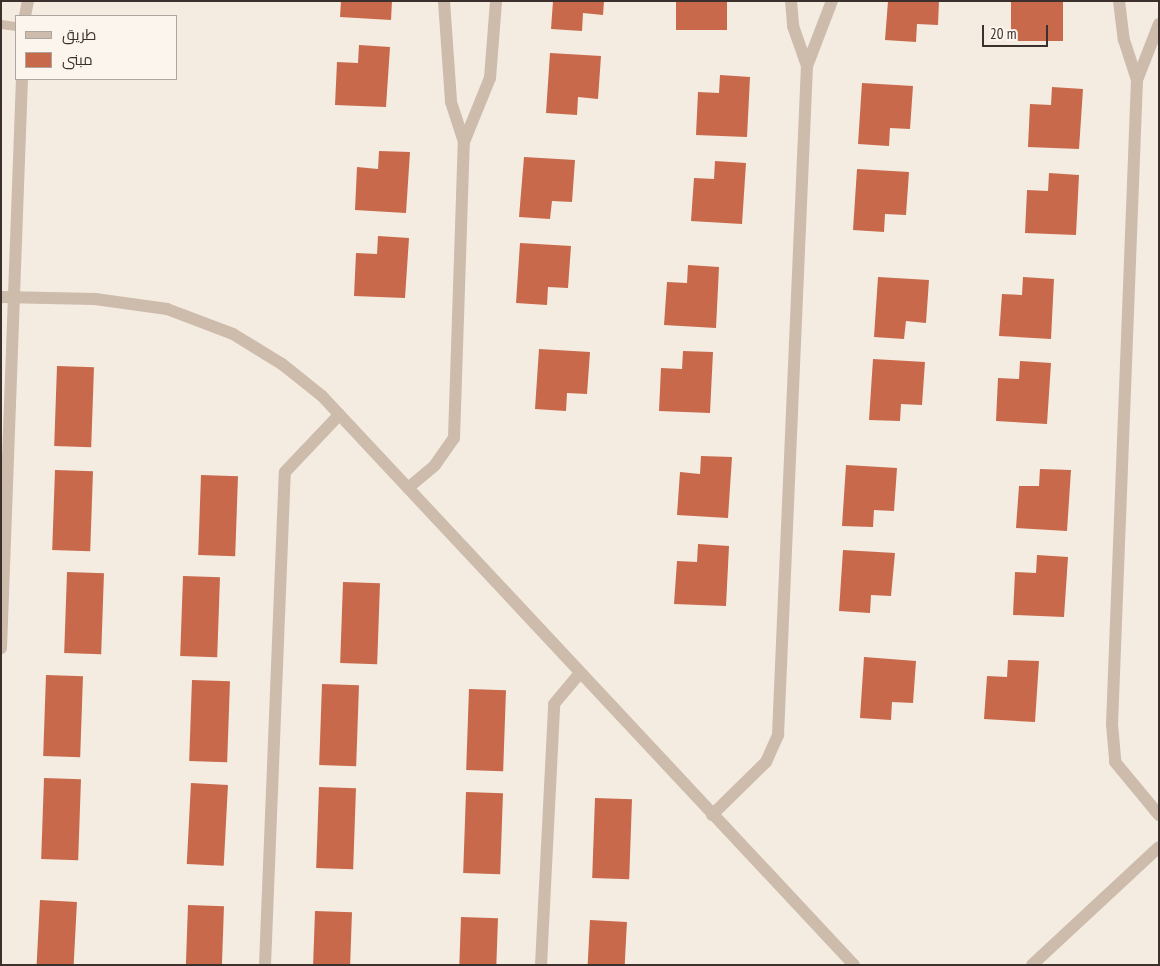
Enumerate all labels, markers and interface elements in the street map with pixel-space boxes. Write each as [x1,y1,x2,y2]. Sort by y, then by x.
legend [15,15,178,80]
scale bar [985,15,1051,47]
text: 20 m [990,24,1016,43]
text: طريق [62,25,96,44]
text: مبنى [62,50,93,69]

